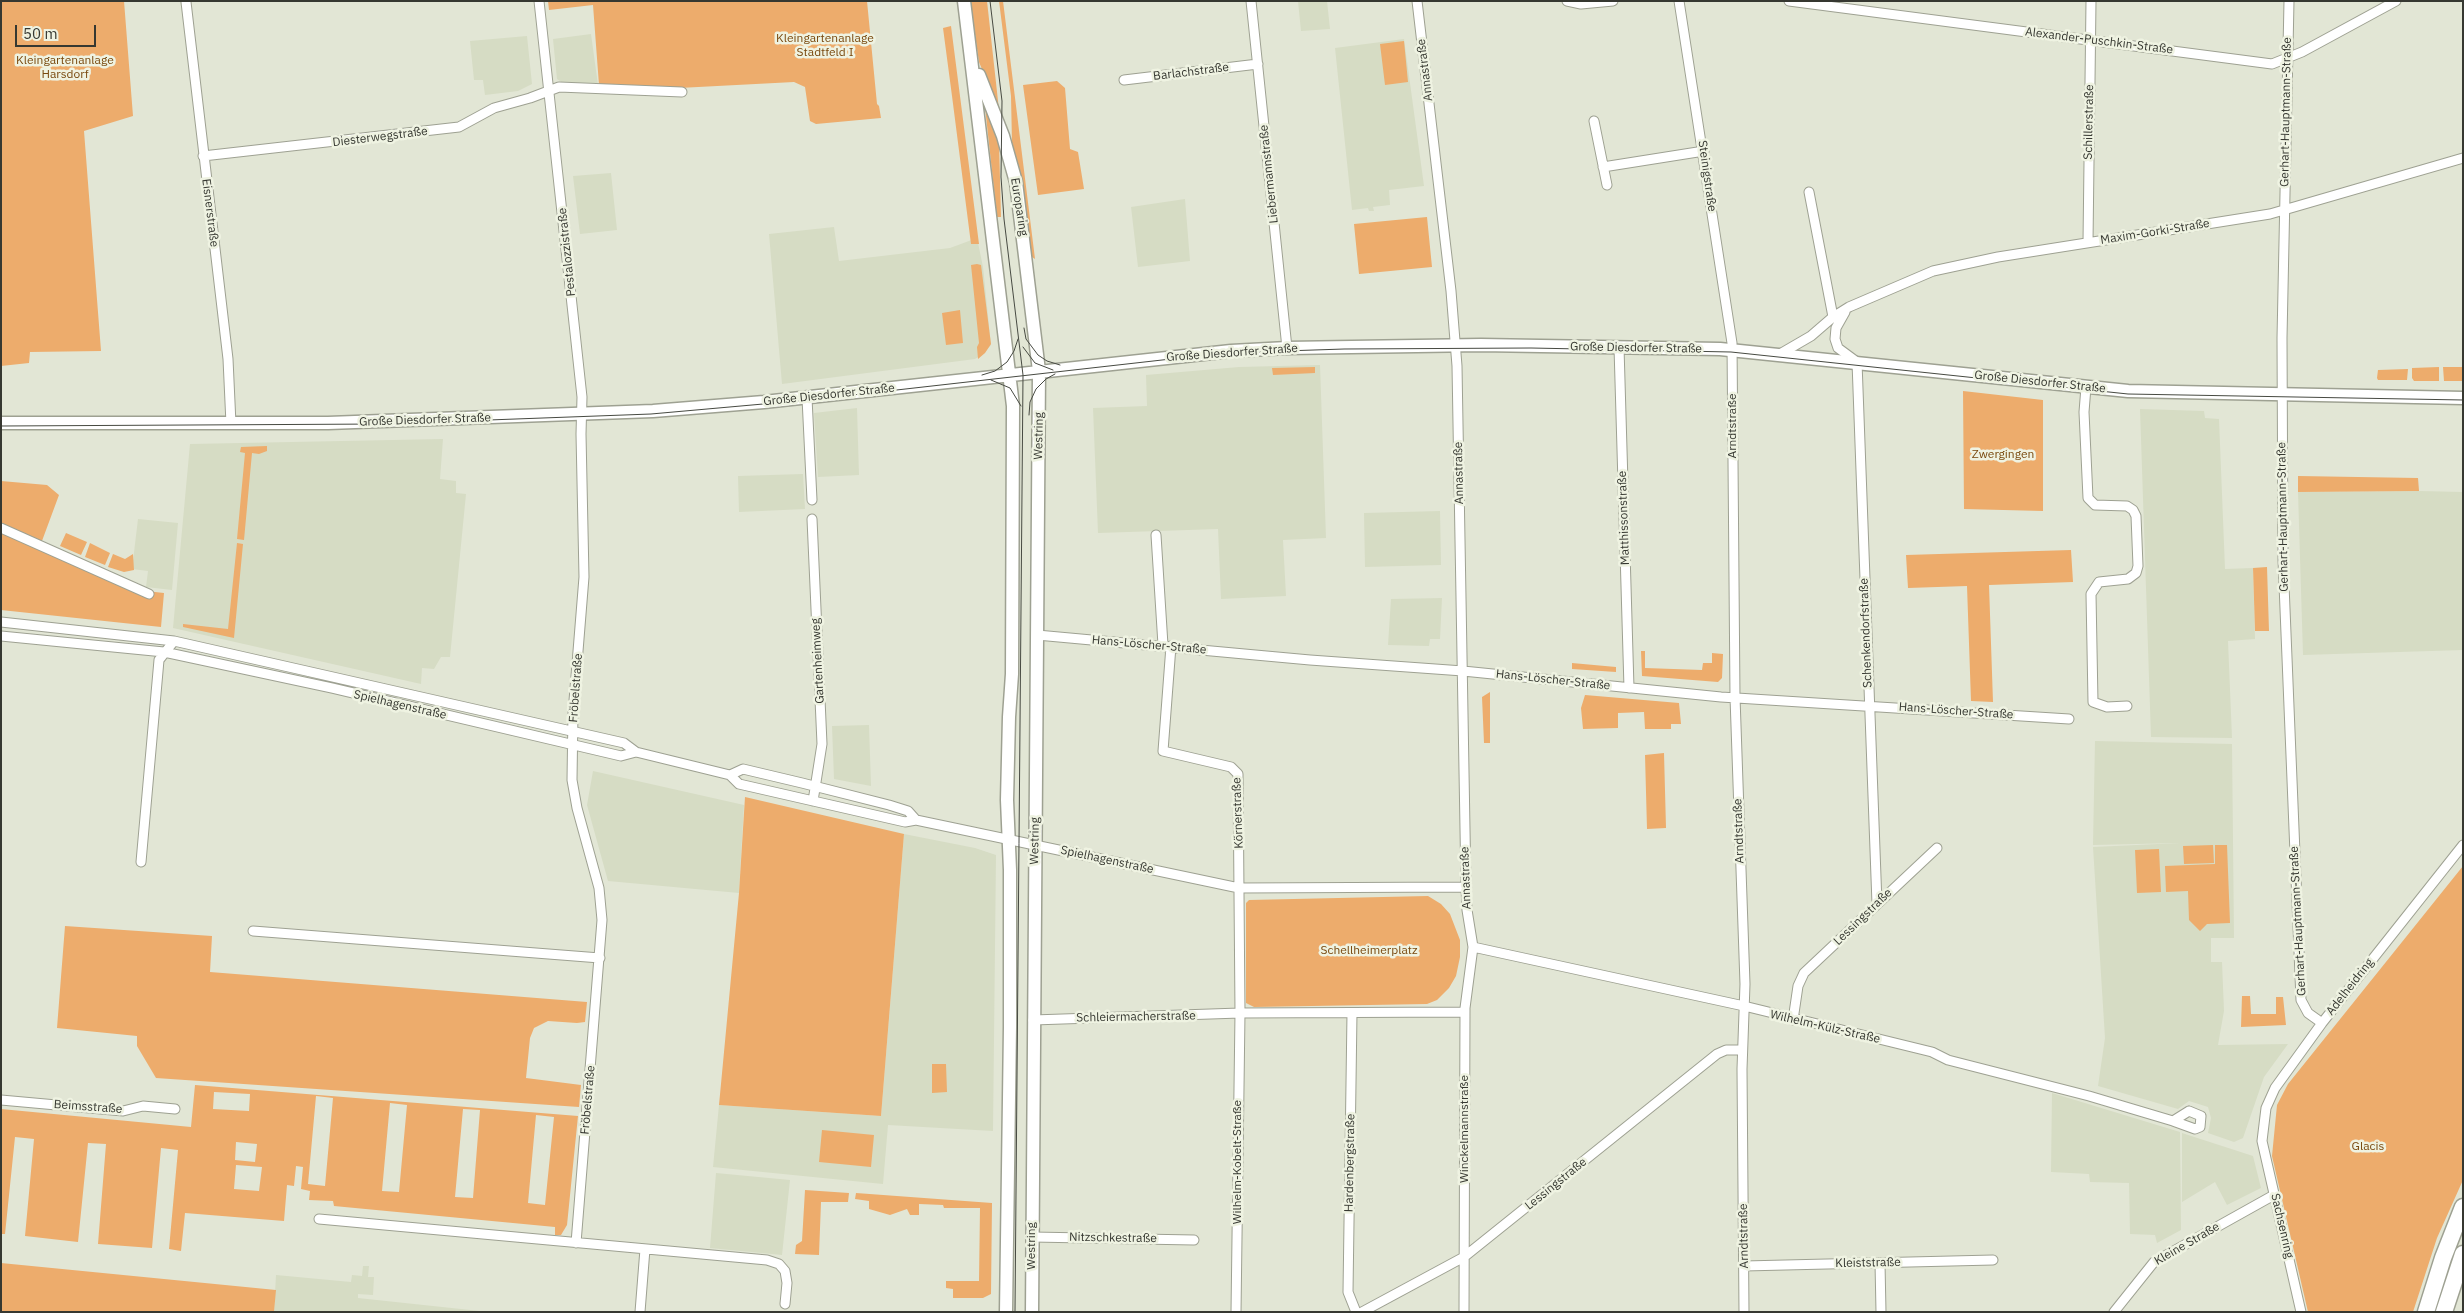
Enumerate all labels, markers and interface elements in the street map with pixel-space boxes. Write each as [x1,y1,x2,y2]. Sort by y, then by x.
scale bar [18,15,99,47]
text: 50 m [23,24,58,43]
street label: Alexander-Puschkin-Straße [2024,25,2174,57]
park label: Kleingartenanlage Stadtfeld I [776,32,874,60]
street label: Gerhart-Hauptmann-Straße [2277,37,2295,187]
street label: Annastraße [1414,38,1436,102]
park label: Kleingartenanlage Harsdorf [16,54,114,82]
street label: Barlachstraße [1152,60,1230,84]
street label: Schillerstraße [2081,84,2097,160]
street label: Diesterwegstraße [332,124,428,150]
street label: Liebermannstraße [1257,124,1281,224]
street label: Steinigstraße [1695,139,1719,213]
street label: Europaring [1007,177,1031,237]
street label: Eisnerstraße [199,178,221,248]
street label: Pestalozzistraße [555,207,579,297]
street label: Maxim-Gorki-Straße [2099,216,2211,248]
street label: Große Diesdorfer Straße [1570,340,1702,356]
street label: Große Diesdorfer Straße [1166,341,1298,365]
street label: Große Diesdorfer Straße [1974,368,2106,396]
street label: Große Diesdorfer Straße [763,381,895,409]
street label: Arndtstraße [1726,393,1740,459]
street label: Große Diesdorfer Straße [359,411,491,429]
street label: Westring [1031,412,1047,460]
street label: Annastraße [1451,442,1467,504]
street label: Gerhart-Hauptmann-Straße [2274,442,2292,592]
park label: Zwergingen [1972,448,2034,462]
street label: Matthissonstraße [1615,471,1633,565]
street label: Schenkendorfstraße [1857,578,1875,688]
street label: Gartenheimweg [809,618,827,704]
street label: Hans-Löscher-Straße [1091,633,1207,657]
street label: Fröbelstraße [566,653,586,723]
street label: Hans-Löscher-Straße [1495,667,1611,693]
street label: Spielhagenstraße [352,687,448,723]
street label: Hans-Löscher-Straße [1898,700,2014,722]
street label: Körnerstraße [1230,777,1246,849]
street label: Arndtstraße [1731,798,1747,864]
street label: Westring [1027,817,1043,865]
street label: Spielhagenstraße [1059,843,1155,877]
street label: Annastraße [1458,846,1474,910]
street label: Gerhart-Hauptmann-Straße [2287,846,2309,996]
street label: Lessingstraße [1831,886,1895,948]
park label: Schellheimerplatz [1320,944,1418,958]
street label: Adelheidring [2323,956,2377,1018]
street label: Wilhelm-Külz-Straße [1769,1007,1881,1047]
street label: Schleiermacherstraße [1076,1009,1196,1025]
street label: Fröbelstraße [578,1065,598,1135]
street label: Winckelmannstraße [1458,1075,1472,1183]
street label: Beimsstraße [53,1097,123,1117]
street label: Wilhelm-Kobelt-Straße [1231,1100,1245,1224]
street label: Hardenbergstraße [1342,1114,1358,1212]
park label: Glacis [2352,1140,2384,1154]
street label: Lessingstraße [1522,1155,1590,1213]
street label: Sachsenring [2268,1192,2296,1260]
street label: Arndtstraße [1736,1203,1752,1269]
street label: Kleine Straße [2152,1220,2222,1268]
street label: Westring [1025,1222,1039,1270]
street label: Nitzschkestraße [1069,1230,1157,1246]
street label: Kleiststraße [1835,1255,1901,1271]

